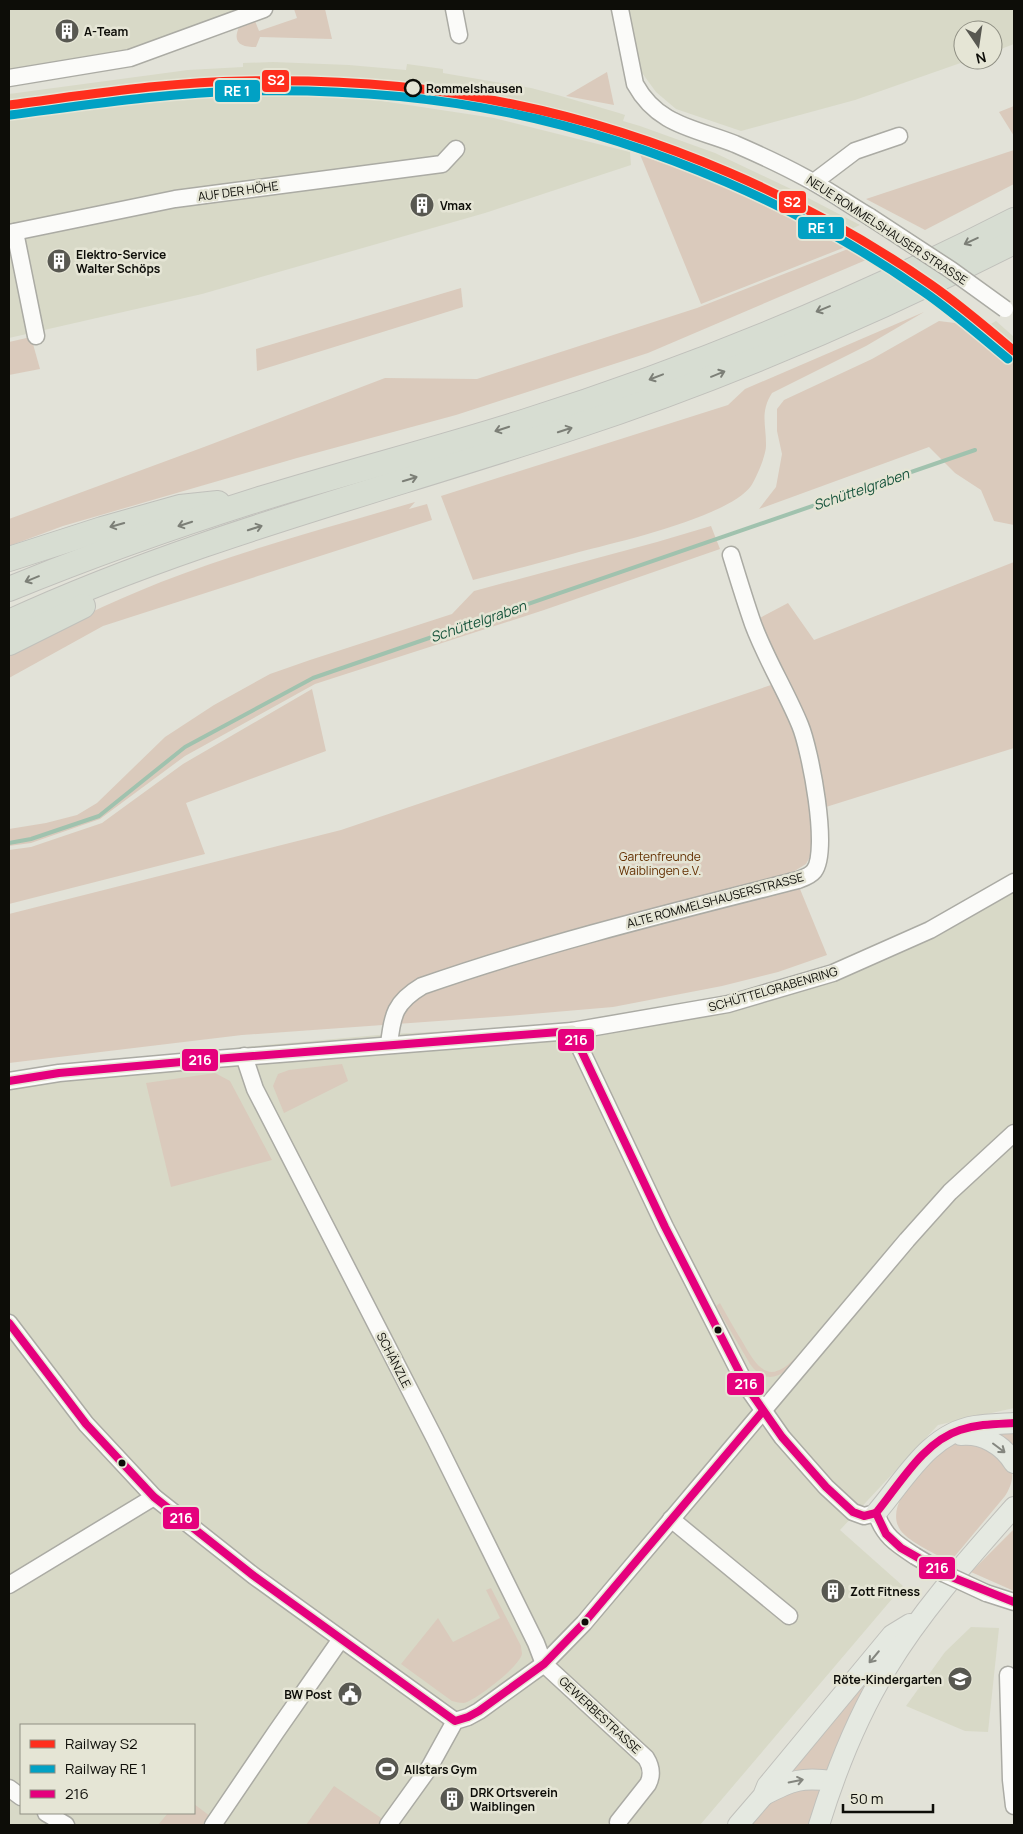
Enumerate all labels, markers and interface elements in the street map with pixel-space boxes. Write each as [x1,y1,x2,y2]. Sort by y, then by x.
building icon: A-Team [54,18,80,44]
north arrow [953,20,1003,70]
place label: A-Team [84,23,128,40]
text: N [974,48,988,69]
line badge: S2 [261,69,290,93]
text: S2 [267,70,285,89]
line badge: RE 1 [214,79,261,103]
marker: Rommelshausen [404,79,422,97]
place label: Rommelshausen [426,80,523,97]
text: RE 1 [224,81,250,100]
street label: NEUE ROMMELSHAUSER STRASSE [803,171,971,289]
street label: AUF DER HÖHE [197,177,279,205]
line badge: S2 [778,190,807,214]
building icon: Vmax [409,192,435,218]
text: S2 [783,192,801,211]
place label: Vmax [440,197,472,214]
line badge: RE 1 [797,216,845,240]
text: RE 1 [808,218,834,237]
one-way arrow [963,237,978,247]
place label: Elektro-Service Walter Schöps [76,246,166,277]
building icon: Elektro-Service Walter Schöps [46,248,72,274]
one-way arrow [816,305,831,315]
one-way arrow [710,369,725,379]
one-way arrow [649,373,664,382]
one-way arrow [495,425,510,434]
one-way arrow [557,425,573,434]
water label: Schüttelgraben [811,463,912,514]
one-way arrow [402,473,418,483]
one-way arrow [109,520,125,530]
one-way arrow [177,520,193,529]
one-way arrow [247,522,263,532]
one-way arrow [25,575,40,585]
water label: Schüttelgraben [428,595,529,646]
park label: Gartenfreunde Waiblingen e.V. [619,848,701,879]
street label: ALTE ROMMELSHAUSERSTRASSE [625,868,805,932]
street label: SCHÜTTELGRABENRING [707,962,840,1016]
line badge: 216 [557,1028,595,1052]
text: 216 [564,1030,588,1049]
line badge: 216 [181,1048,219,1072]
text: 216 [188,1050,212,1069]
unlabelled marker [713,1325,723,1335]
street label: SCHÄNZLE [373,1329,415,1391]
line badge: 216 [726,1372,765,1396]
text: 216 [734,1374,758,1393]
one-way arrow [992,1443,1006,1453]
unlabelled marker [117,1458,127,1468]
line badge: 216 [162,1506,200,1530]
text: 216 [169,1508,193,1527]
line badge: 216 [918,1556,956,1580]
text: 216 [925,1558,949,1577]
building icon: Zott Fitness [820,1578,846,1604]
place label: Zott Fitness [850,1583,920,1600]
unlabelled marker [580,1617,590,1627]
one-way arrow [869,1650,880,1663]
school or university icon: Röte-Kindergarten [947,1666,973,1692]
place label: Röte-Kindergarten [833,1671,942,1688]
street label: GEWERBESTRASSE [555,1673,645,1758]
public building icon: BW Post [337,1681,363,1707]
place label: BW Post [284,1686,332,1703]
legend [20,1724,195,1814]
text: Railway S2 [65,1733,137,1754]
sports icon: Allstars Gym [374,1756,400,1782]
text: Railway RE 1 [65,1758,147,1779]
place label: Allstars Gym [404,1761,477,1778]
one-way arrow [788,1776,804,1785]
scale bar [843,1782,933,1814]
text: 216 [65,1783,89,1804]
place label: DRK Ortsverein Waiblingen [470,1784,558,1815]
building icon: DRK Ortsverein Waiblingen [439,1786,465,1812]
text: 50 m [850,1788,884,1809]

